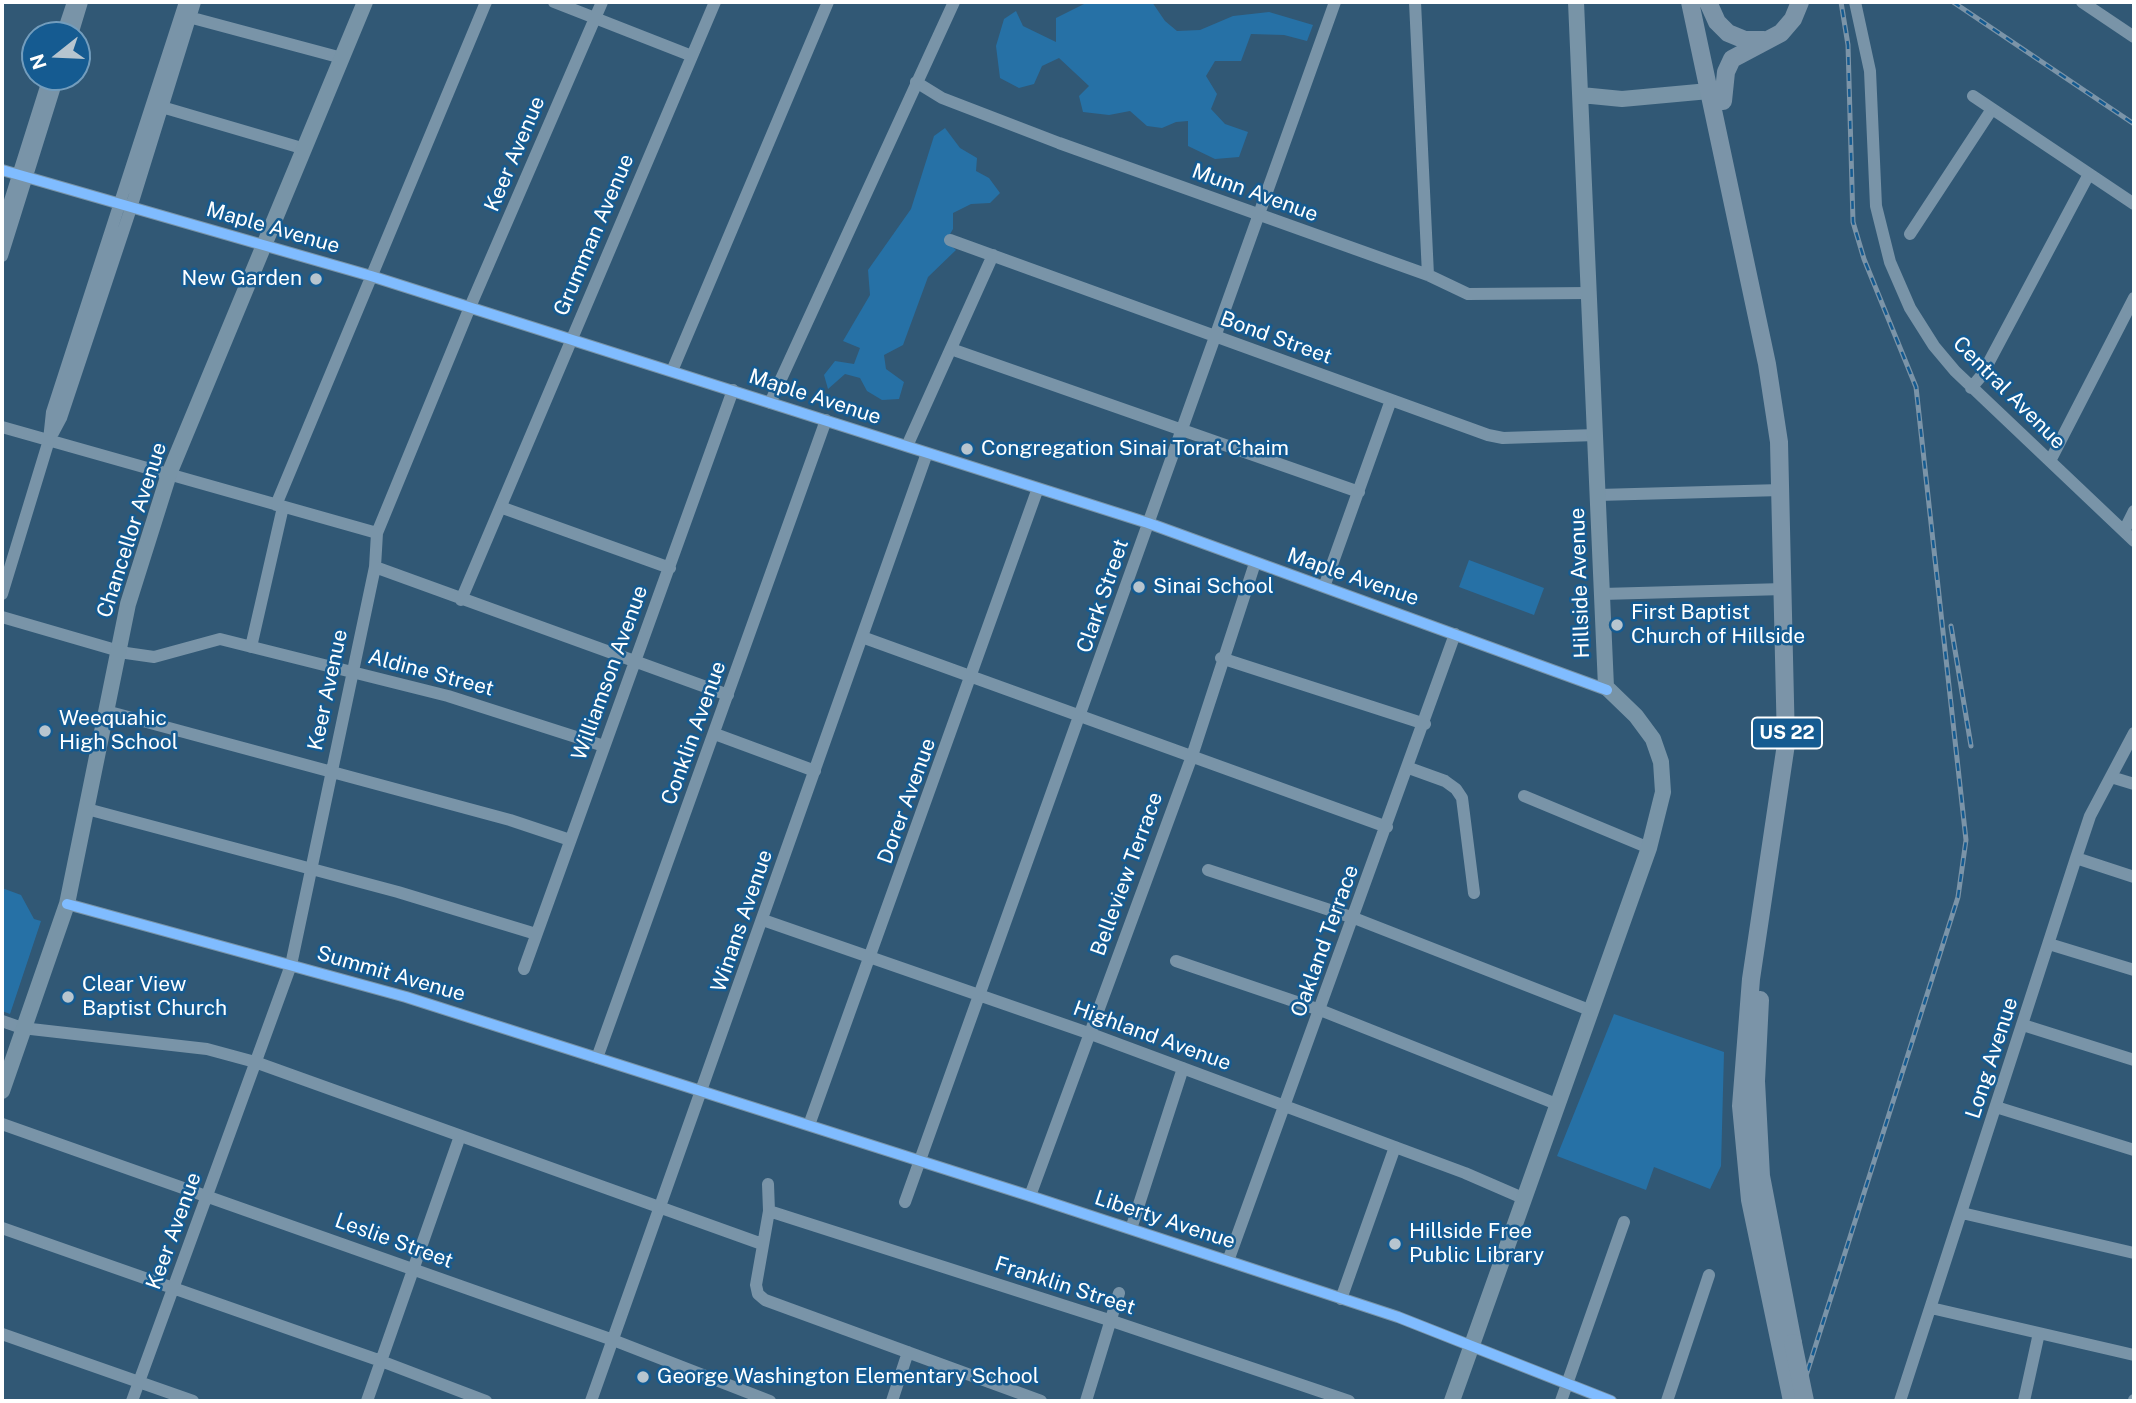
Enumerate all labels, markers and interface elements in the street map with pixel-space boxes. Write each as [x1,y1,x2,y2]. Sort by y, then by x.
north arrow [21,21,91,91]
text: N [25,51,51,72]
street label: Keer Avenue [479,92,551,216]
street label: Grumman Avenue [549,150,639,320]
street label: Munn Avenue [1188,159,1322,227]
street label: Maple Avenue [203,197,343,259]
place label: New Garden [181,266,302,292]
marker: New Garden [308,271,324,287]
street label: Bond Street [1217,306,1335,370]
street label: Central Avenue [1947,331,2071,455]
street label: Maple Avenue [746,364,884,430]
place label: Congregation Sinai Torat Chaim [981,436,1289,462]
street label: Chancellor Avenue [92,439,172,621]
marker: Congregation Sinai Torat Chaim [959,441,975,457]
street label: Hillside Avenue [1565,507,1595,659]
street label: Clark Street [1072,536,1134,656]
street label: Maple Avenue [1284,543,1422,611]
place label: Sinai School [1153,574,1274,600]
marker: Sinai School [1131,579,1147,595]
street label: Williamson Avenue [567,582,653,764]
place label: First Baptist Church of Hillside [1631,600,1805,650]
marker: First Baptist Church of Hillside [1609,617,1625,633]
street label: Keer Avenue [303,627,353,753]
street label: Aldine Street [365,644,497,702]
street label: Conklin Avenue [656,658,732,808]
place label: Weequahic High School [59,706,178,756]
road number: US 22 [1752,718,1822,748]
marker: Weequahic High School [37,723,53,739]
street label: Dorer Avenue [873,735,941,867]
street label: Belleview Terrace [1086,789,1168,959]
street label: Winans Avenue [706,846,778,996]
street label: Oakland Terrace [1286,862,1364,1020]
street label: Summit Avenue [314,941,468,1007]
place label: Clear View Baptist Church [82,972,227,1022]
marker: Clear View Baptist Church [60,989,76,1005]
street label: Long Avenue [1961,994,2023,1122]
street label: Highland Avenue [1070,996,1234,1076]
street label: Keer Avenue [141,1169,207,1293]
street label: Liberty Avenue [1091,1185,1239,1255]
street label: Leslie Street [331,1208,457,1274]
place label: Hillside Free Public Library [1409,1219,1544,1269]
marker: Hillside Free Public Library [1387,1236,1403,1252]
street label: Franklin Street [992,1251,1138,1321]
place label: George Washington Elementary School [657,1364,1039,1390]
marker: George Washington Elementary School [635,1369,651,1385]

